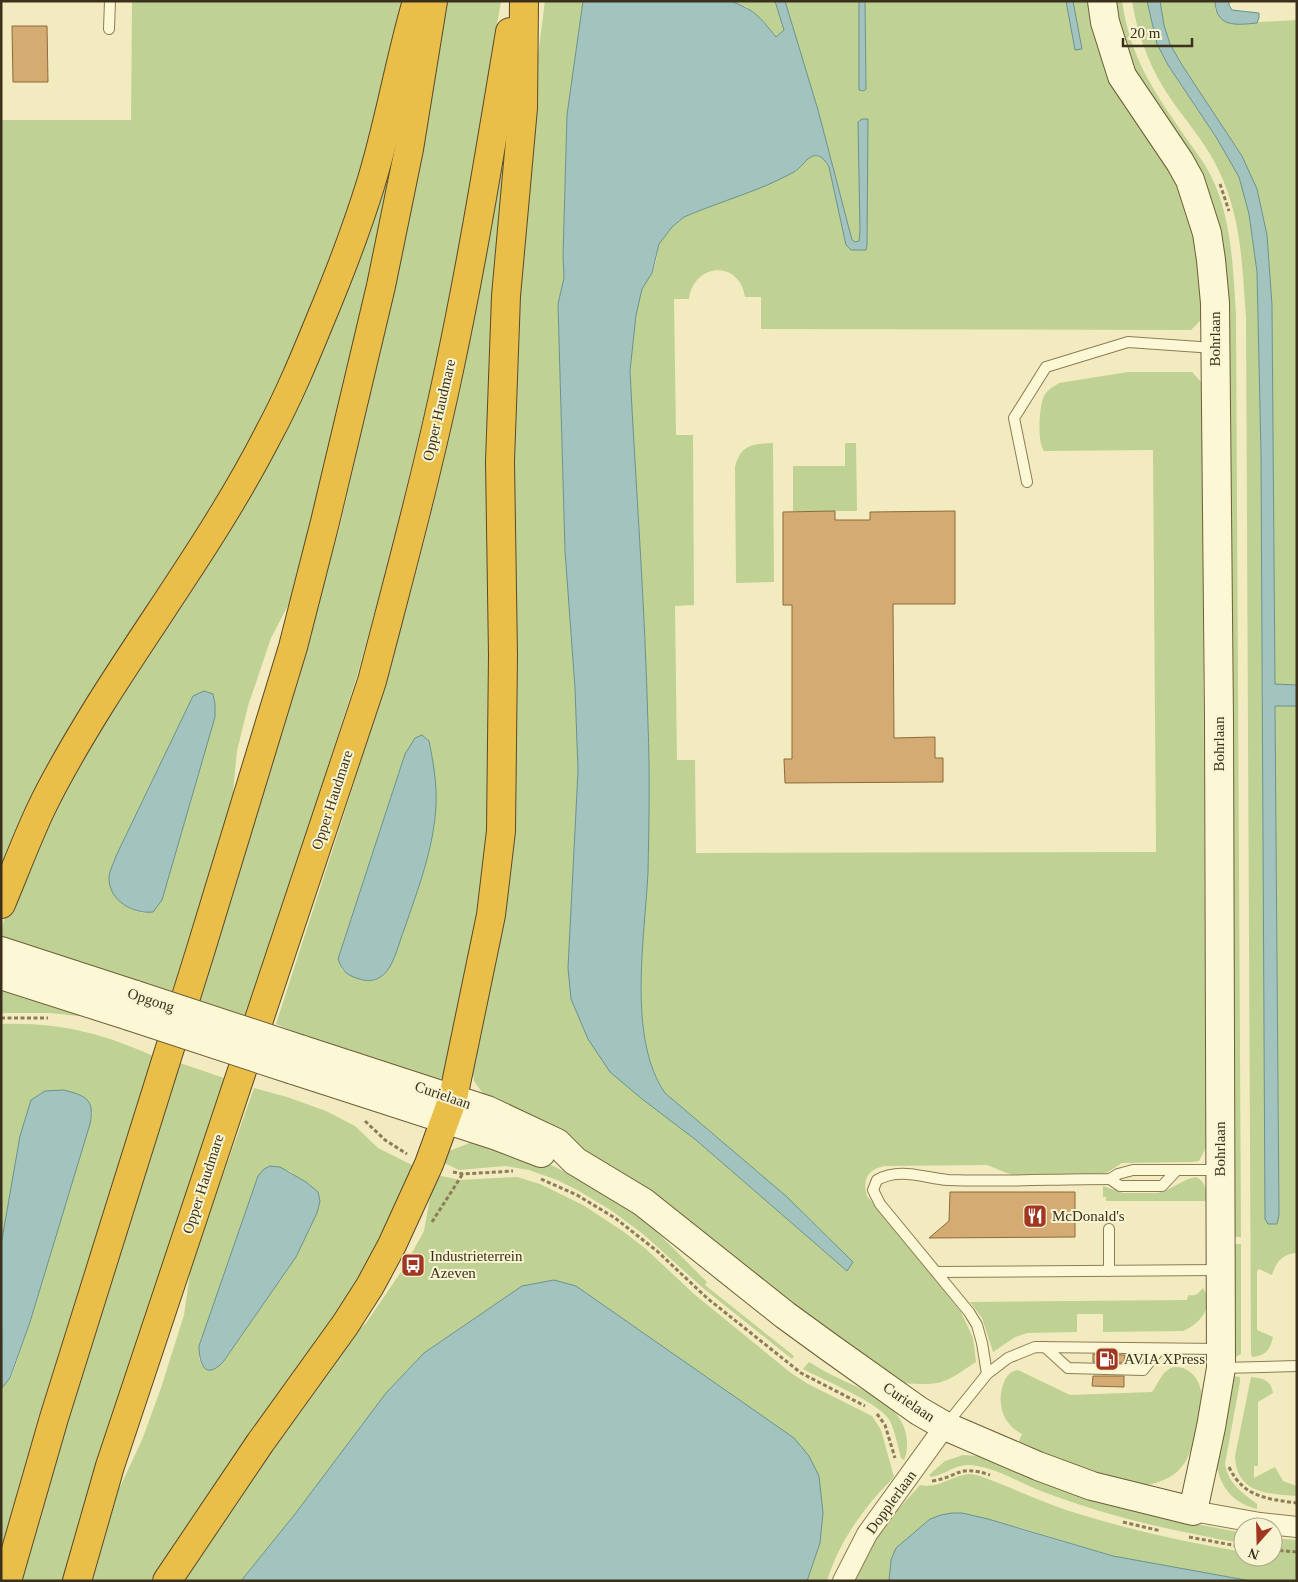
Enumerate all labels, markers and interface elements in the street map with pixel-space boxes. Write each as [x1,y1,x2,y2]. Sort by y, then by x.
scale bar [1123,15,1192,47]
text: 20 m [1130,25,1161,41]
street label: Bohrlaan [1207,311,1223,366]
street label: Opper Haudmare [420,357,459,462]
street label: Bohrlaan [1211,716,1227,771]
street label: Opper Haudmare [308,748,356,852]
street label: Opgong [126,985,177,1015]
street label: Curielaan [413,1078,474,1112]
street label: Bohrlaan [1212,1121,1228,1176]
street label: Opper Haudmare [179,1132,227,1236]
restaurant icon: McDonald's [1022,1203,1048,1229]
place label: McDonald's [1052,1208,1125,1224]
place label: Industrieterrein Azeven [430,1248,523,1281]
bus stop icon: Industrieterrein Azeven [400,1252,426,1278]
fuel station icon: AVIA XPress [1094,1346,1120,1372]
place label: AVIA XPress [1124,1351,1205,1367]
street label: Curielaan [880,1379,938,1425]
street label: Dopplerlaan [863,1467,920,1537]
north arrow [1233,1517,1283,1567]
text: N [1246,1545,1261,1563]

